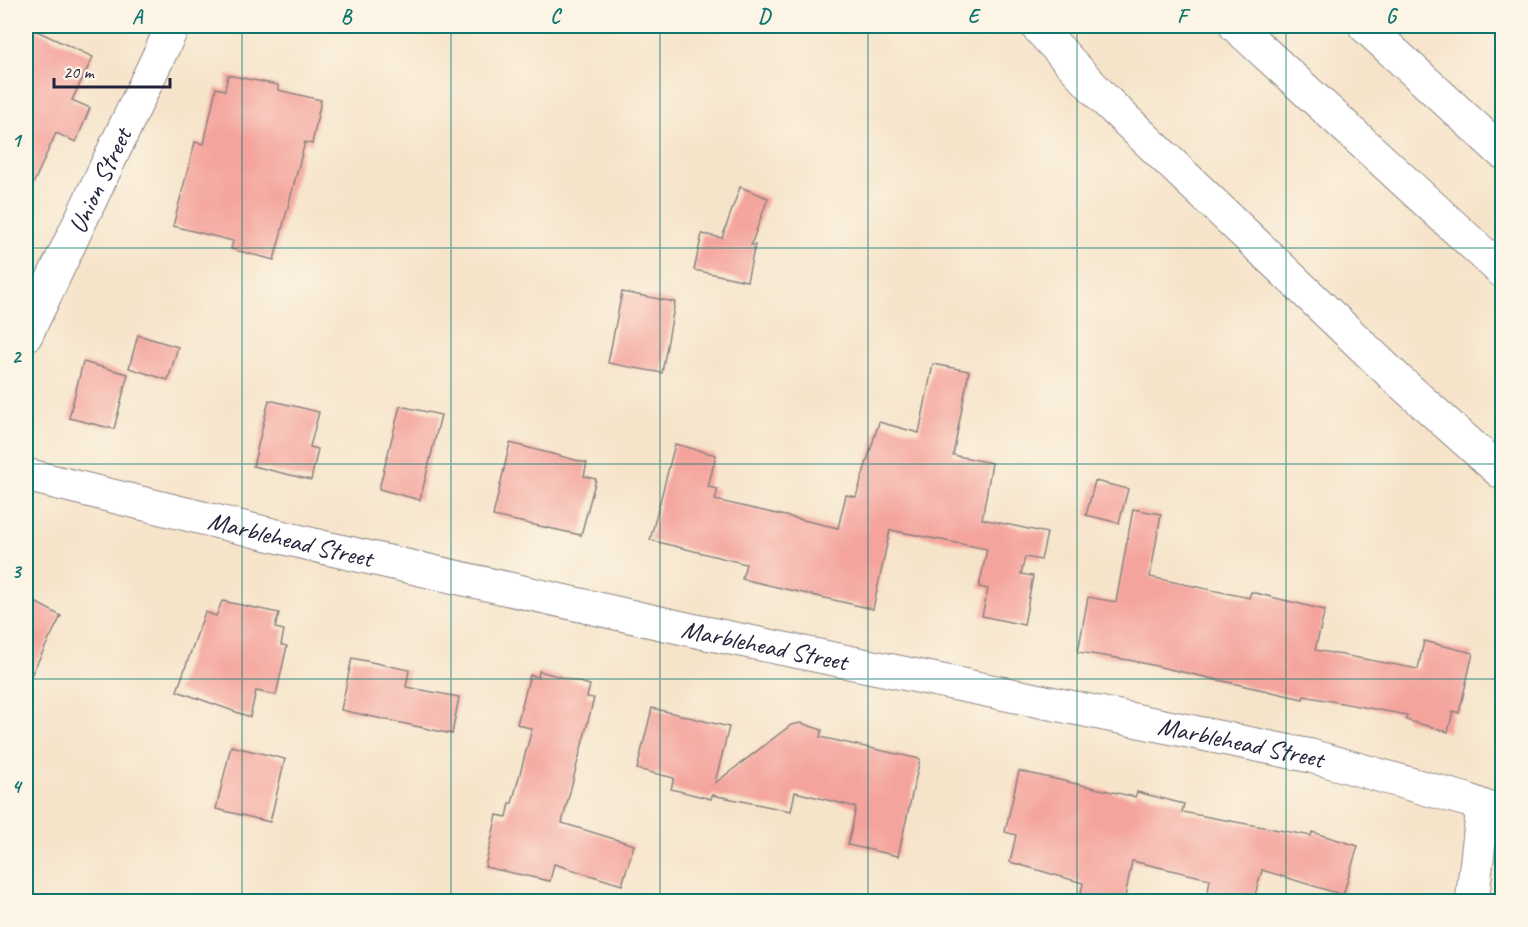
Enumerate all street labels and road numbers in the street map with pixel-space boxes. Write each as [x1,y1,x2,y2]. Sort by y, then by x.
street label: Union Street [61,121,140,239]
street label: Marblehead Street [205,504,378,575]
street label: Marblehead Street [679,612,853,679]
street label: Marblehead Street [1155,709,1330,776]

